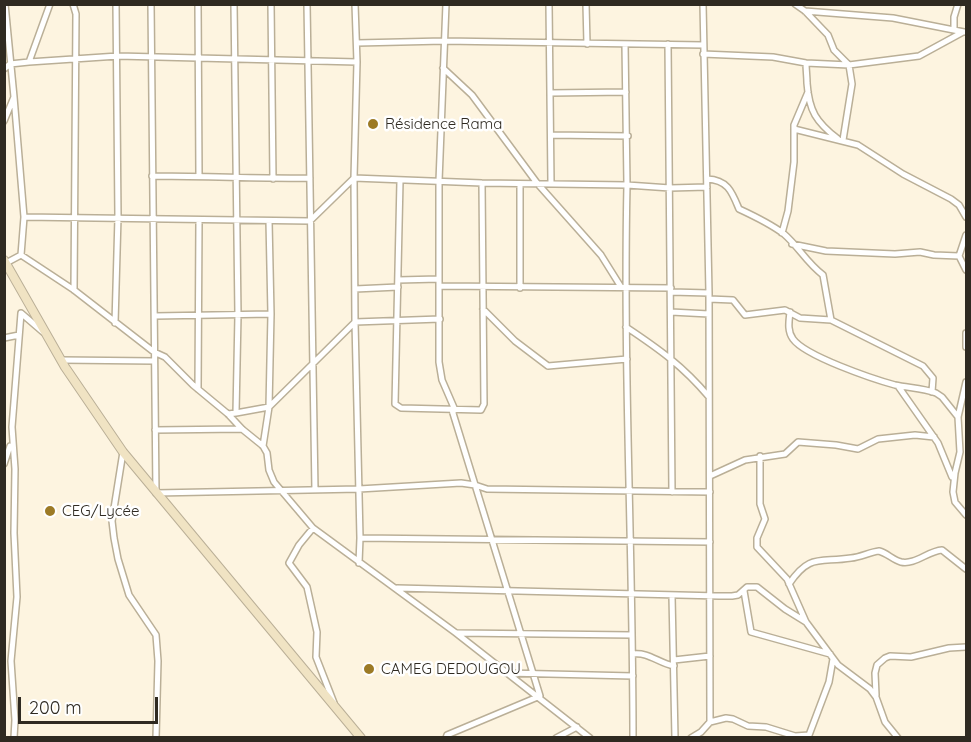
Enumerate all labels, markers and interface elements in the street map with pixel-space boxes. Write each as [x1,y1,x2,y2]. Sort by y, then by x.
place label: Résidence Rama [385,115,502,133]
marker: Résidence Rama [366,117,380,131]
place label: CEG/Lycée [62,502,139,520]
marker: CEG/Lycée [43,504,57,518]
place label: CAMEG DEDOUGOU [381,660,521,678]
marker: CAMEG DEDOUGOU [362,662,376,676]
scale bar [21,685,160,723]
text: 200 m [29,696,82,719]

